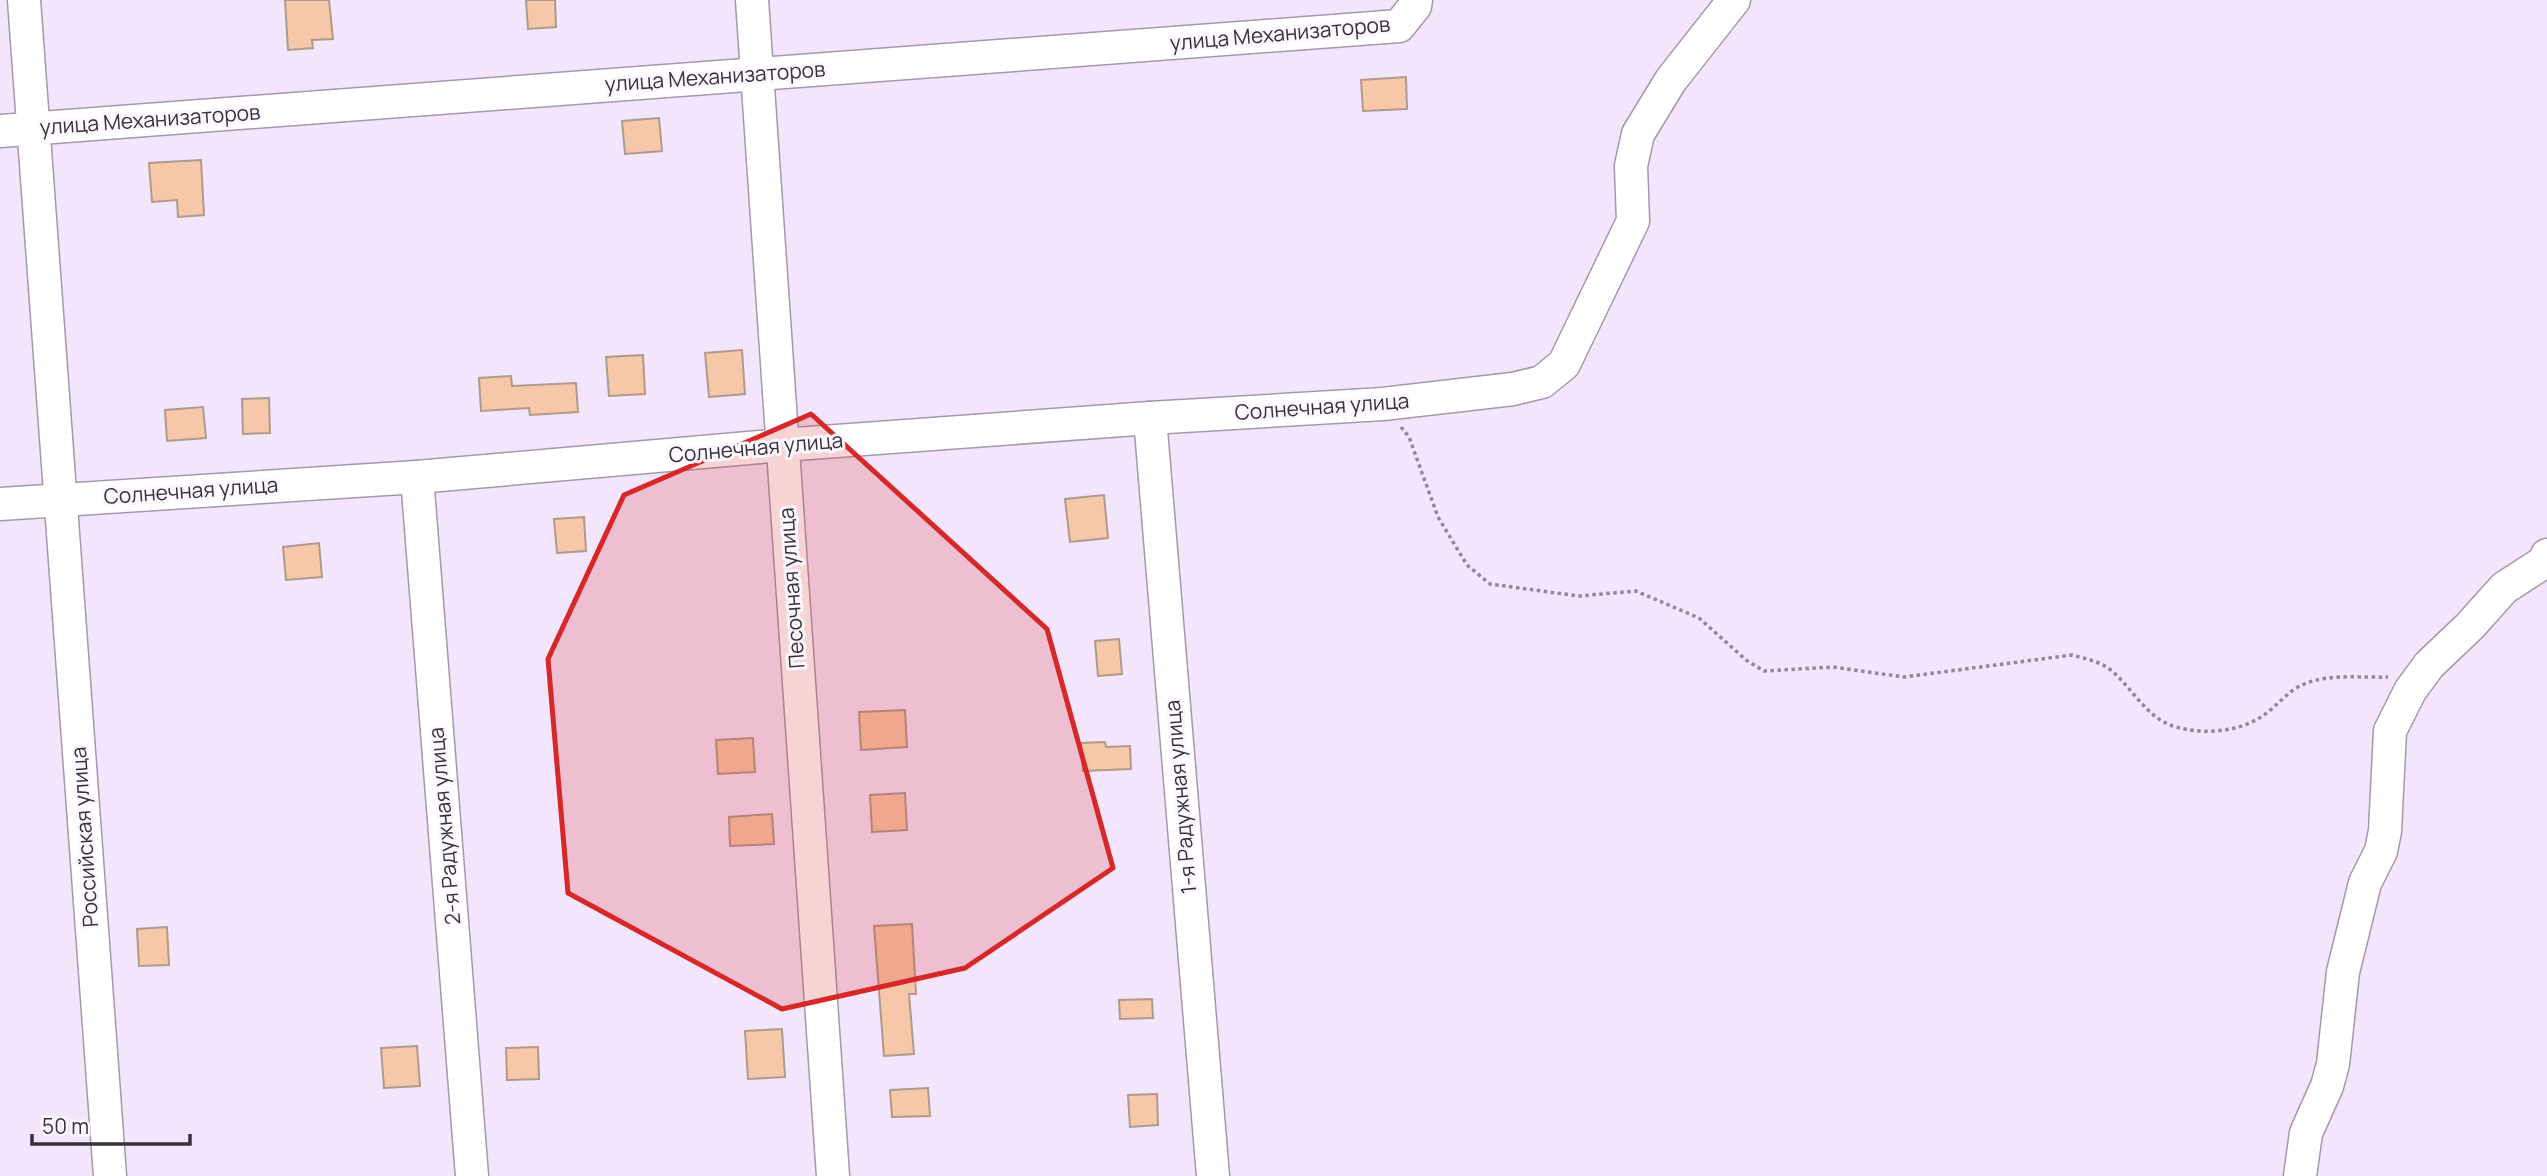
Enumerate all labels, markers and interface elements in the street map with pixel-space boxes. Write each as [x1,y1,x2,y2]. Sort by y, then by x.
street label: улица Механизаторов [1169,9,1391,57]
street label: улица Механизаторов [604,54,826,98]
street label: улица Механизаторов [39,97,261,141]
street label: Солнечная улица [1234,386,1410,426]
street label: Солнечная улица [668,425,844,469]
street label: Солнечная улица [103,470,279,510]
street label: Песочная улица [771,507,811,669]
street label: 1-я Радужная улица [1158,699,1202,895]
street label: 2-я Радужная улица [421,726,467,926]
street label: Российская улица [64,746,104,928]
scale bar [32,1102,189,1146]
text: 50 m [42,1112,89,1140]

